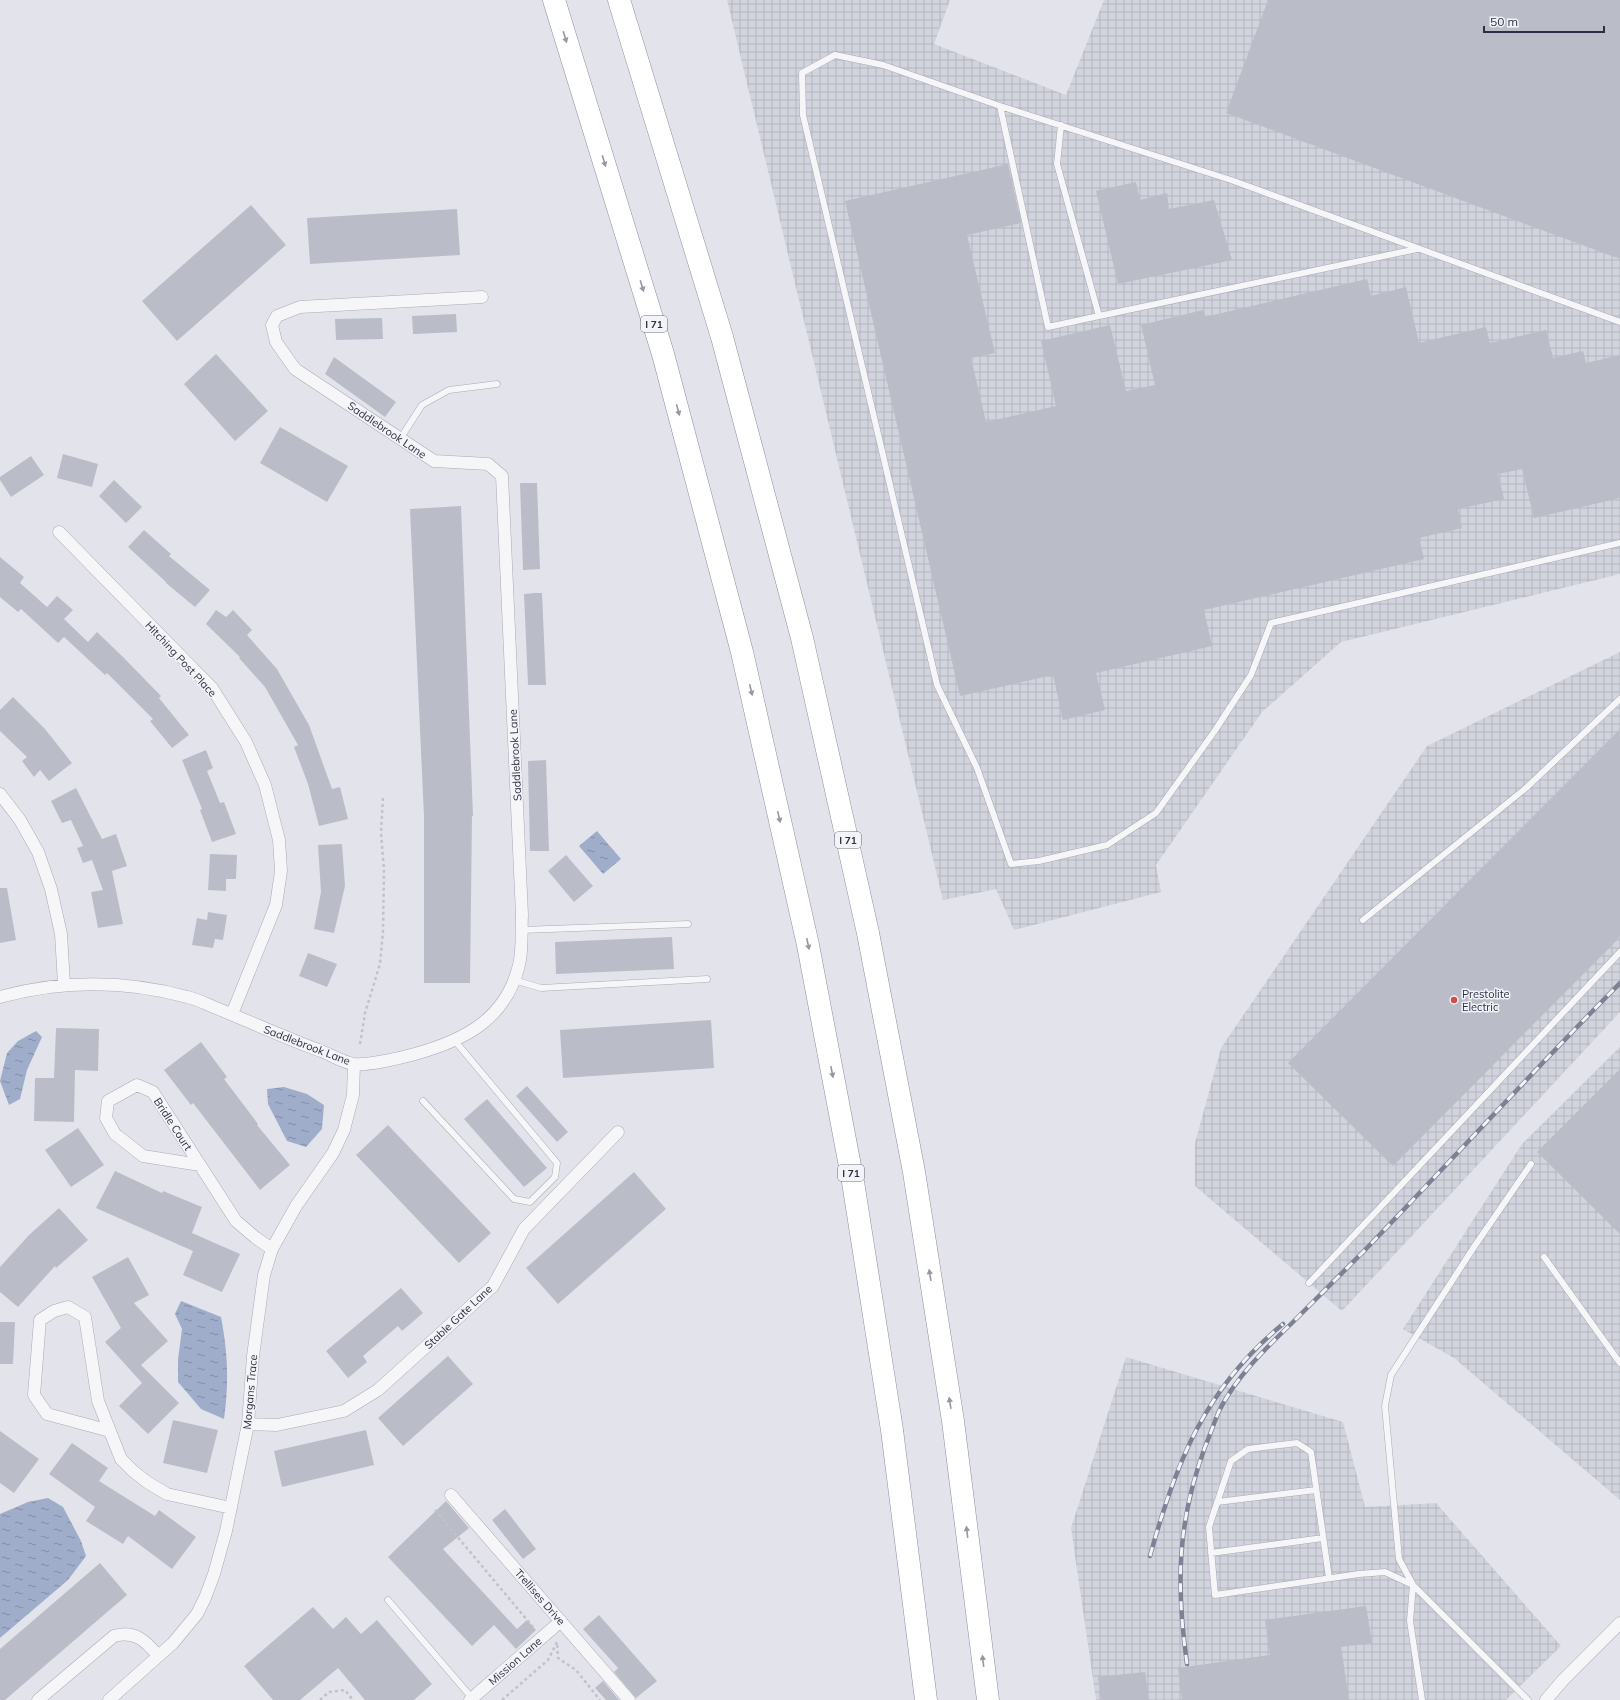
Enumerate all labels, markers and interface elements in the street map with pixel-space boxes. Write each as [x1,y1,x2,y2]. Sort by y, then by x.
scale bar [1484,8,1604,34]
text: 50 m [1490,14,1518,29]
one-way arrow [562,32,568,44]
one-way arrow [601,156,607,168]
one-way arrow [639,280,645,292]
road number: I 71 [641,316,667,332]
street label: Saddlebrook Lane [345,399,429,462]
one-way arrow [675,405,681,417]
street label: Hitching Post Place [142,618,220,700]
one-way arrow [748,684,754,697]
street label: Saddlebrook Lane [506,709,524,801]
one-way arrow [777,811,783,823]
road number: I 71 [835,832,861,848]
one-way arrow [805,938,811,950]
place label: Prestolite Electric [1462,987,1509,1014]
marker: Prestolite Electric [1449,995,1459,1005]
street label: Saddlebrook Lane [262,1022,352,1068]
one-way arrow [829,1066,835,1078]
street label: Bridle Court [151,1095,195,1153]
road number: I 71 [838,1165,864,1181]
one-way arrow [927,1269,933,1281]
street label: Stable Gate Lane [421,1282,495,1352]
street label: Morgans Trace [240,1354,260,1430]
one-way arrow [947,1397,953,1410]
one-way arrow [964,1526,970,1538]
street label: Trellises Drive [512,1566,568,1628]
street label: Mission Lane [485,1634,545,1688]
one-way arrow [980,1655,987,1667]

